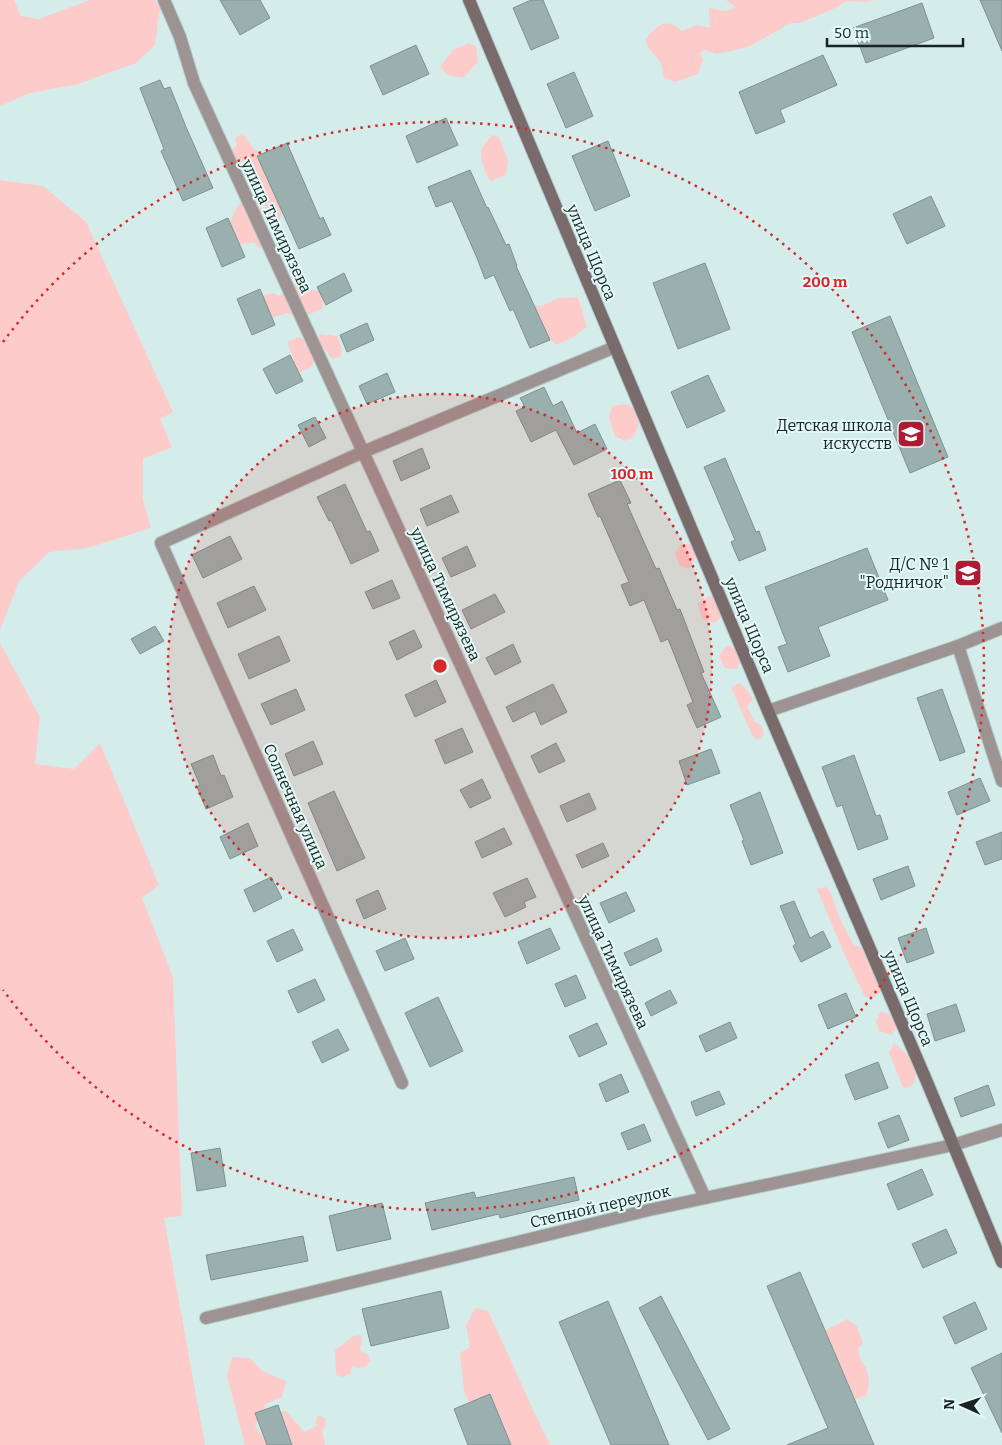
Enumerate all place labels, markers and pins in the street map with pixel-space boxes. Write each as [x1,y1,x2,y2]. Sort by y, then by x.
place label: Детская школа искусств [777,416,892,453]
school or university icon: Детская школа искусств [896,419,926,449]
place label: Д/С № 1 "Родничок" [859,555,949,592]
school or university icon: Д/С № 1 "Родничок" [953,558,983,588]
centre of rings [431,657,449,675]

